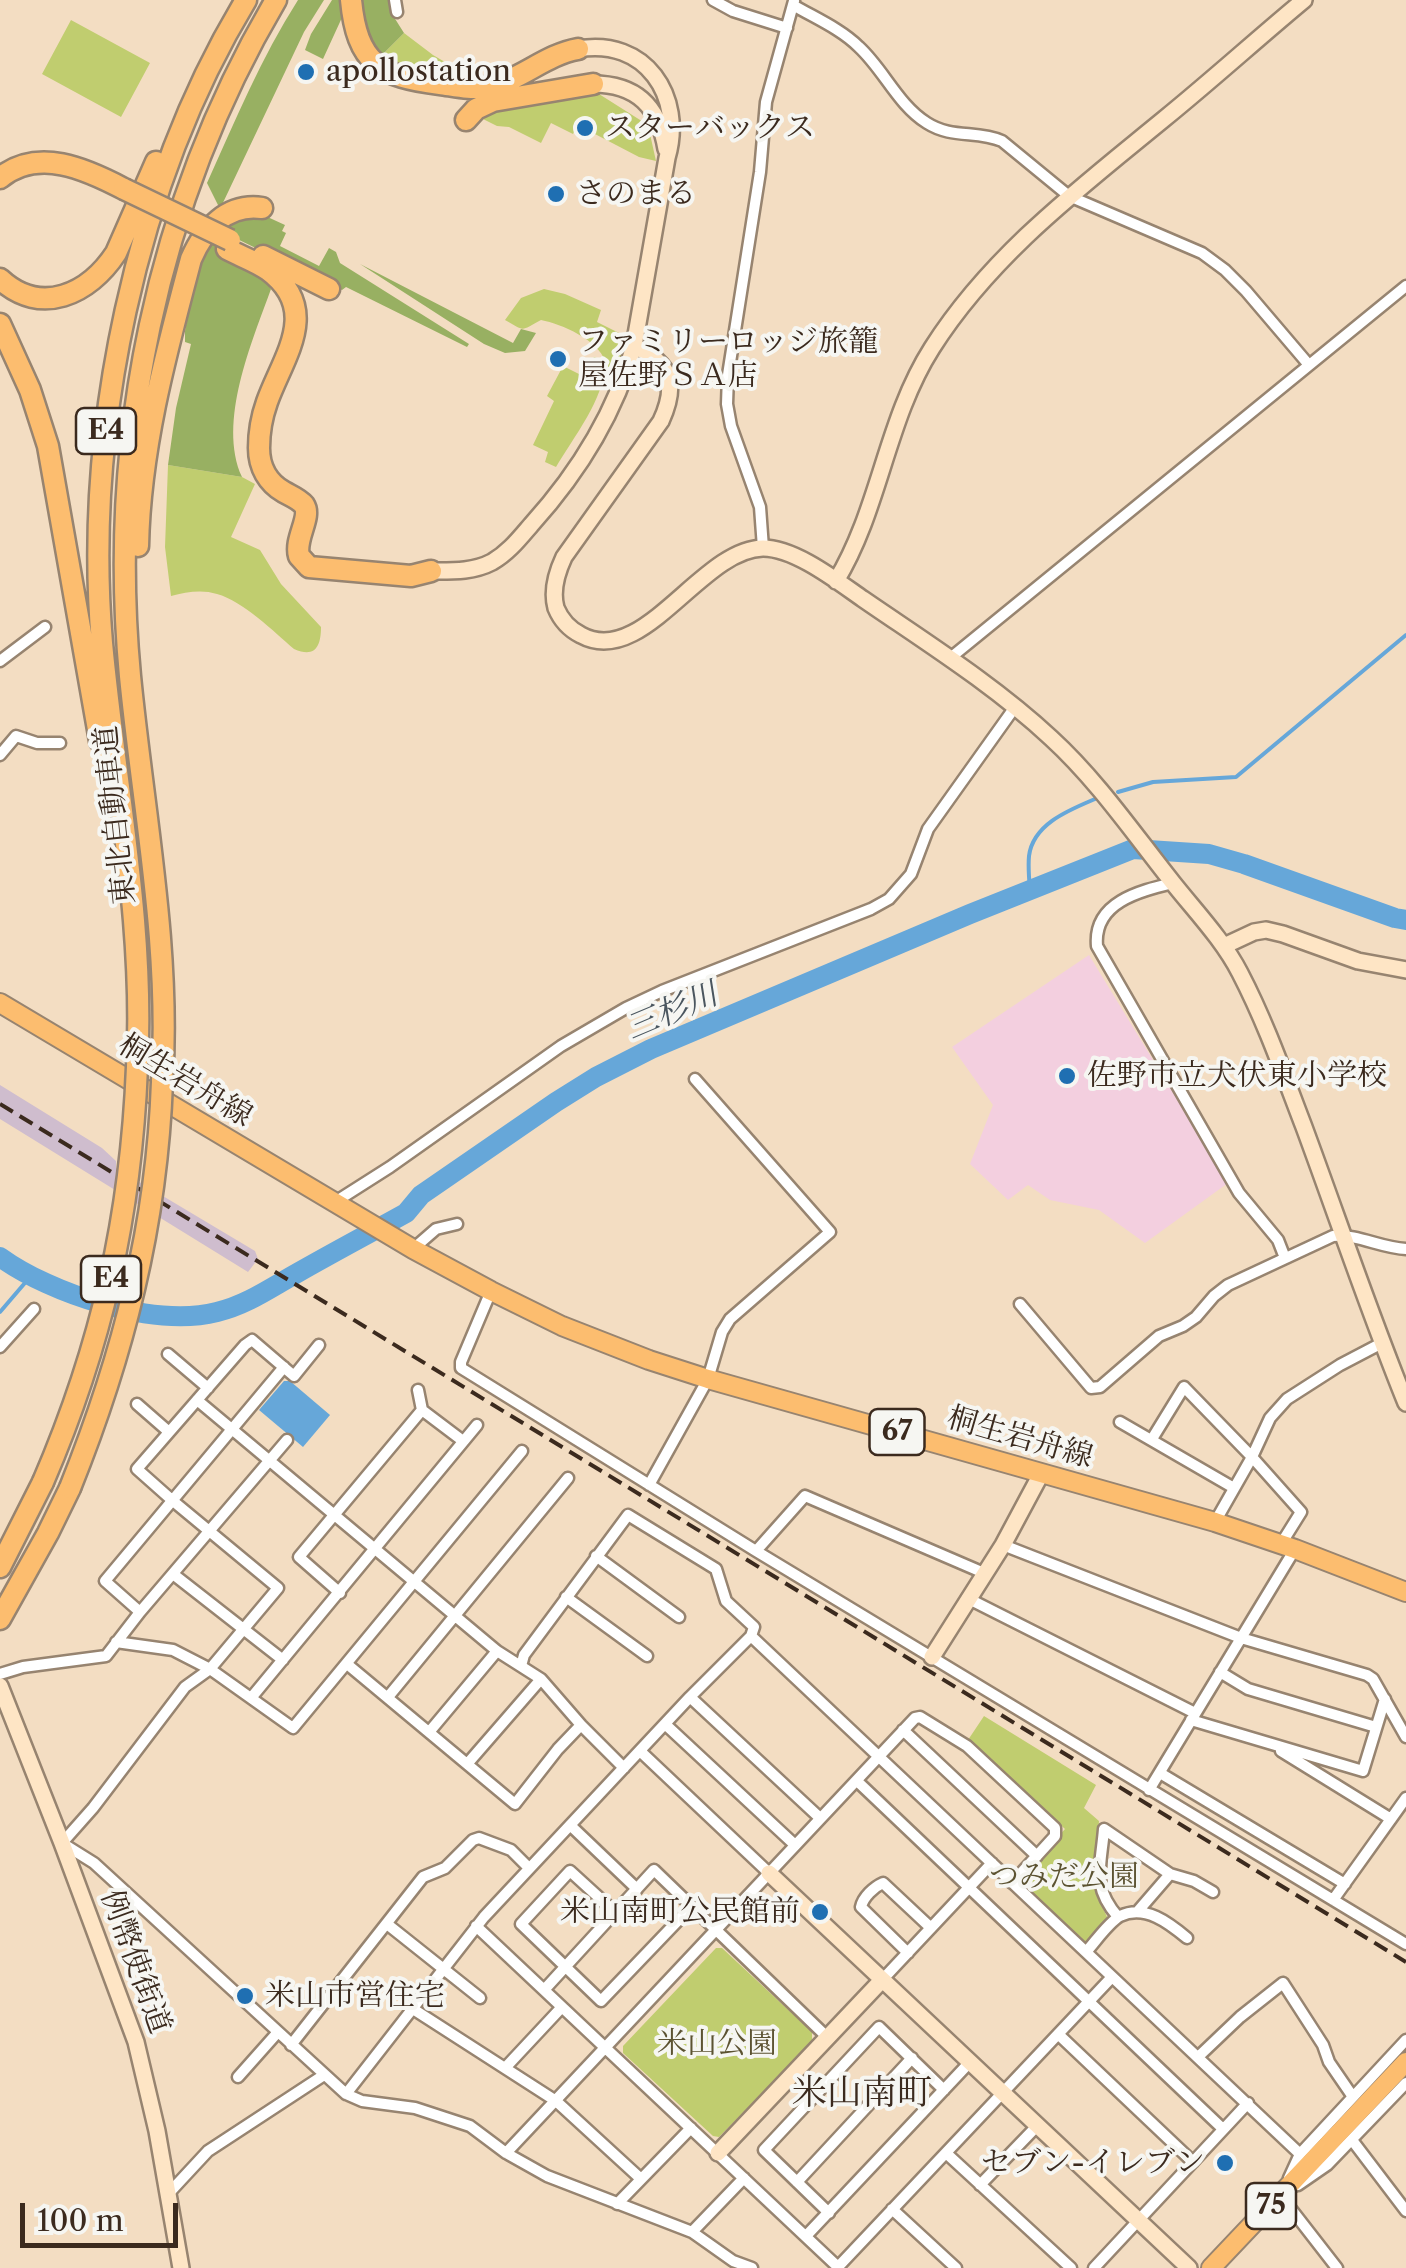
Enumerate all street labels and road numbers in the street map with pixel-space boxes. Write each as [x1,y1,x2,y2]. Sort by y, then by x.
road number: E4 [76,408,136,454]
street label: 東北自動車道 [89,724,143,906]
street label: 桐生岩舟線 [111,1027,259,1135]
road number: E4 [81,1256,141,1302]
street label: 桐生岩舟線 [943,1400,1097,1476]
road number: 67 [870,1409,924,1455]
street label: 例幣使街道 [92,1885,178,2039]
road number: 75 [1246,2183,1296,2229]

